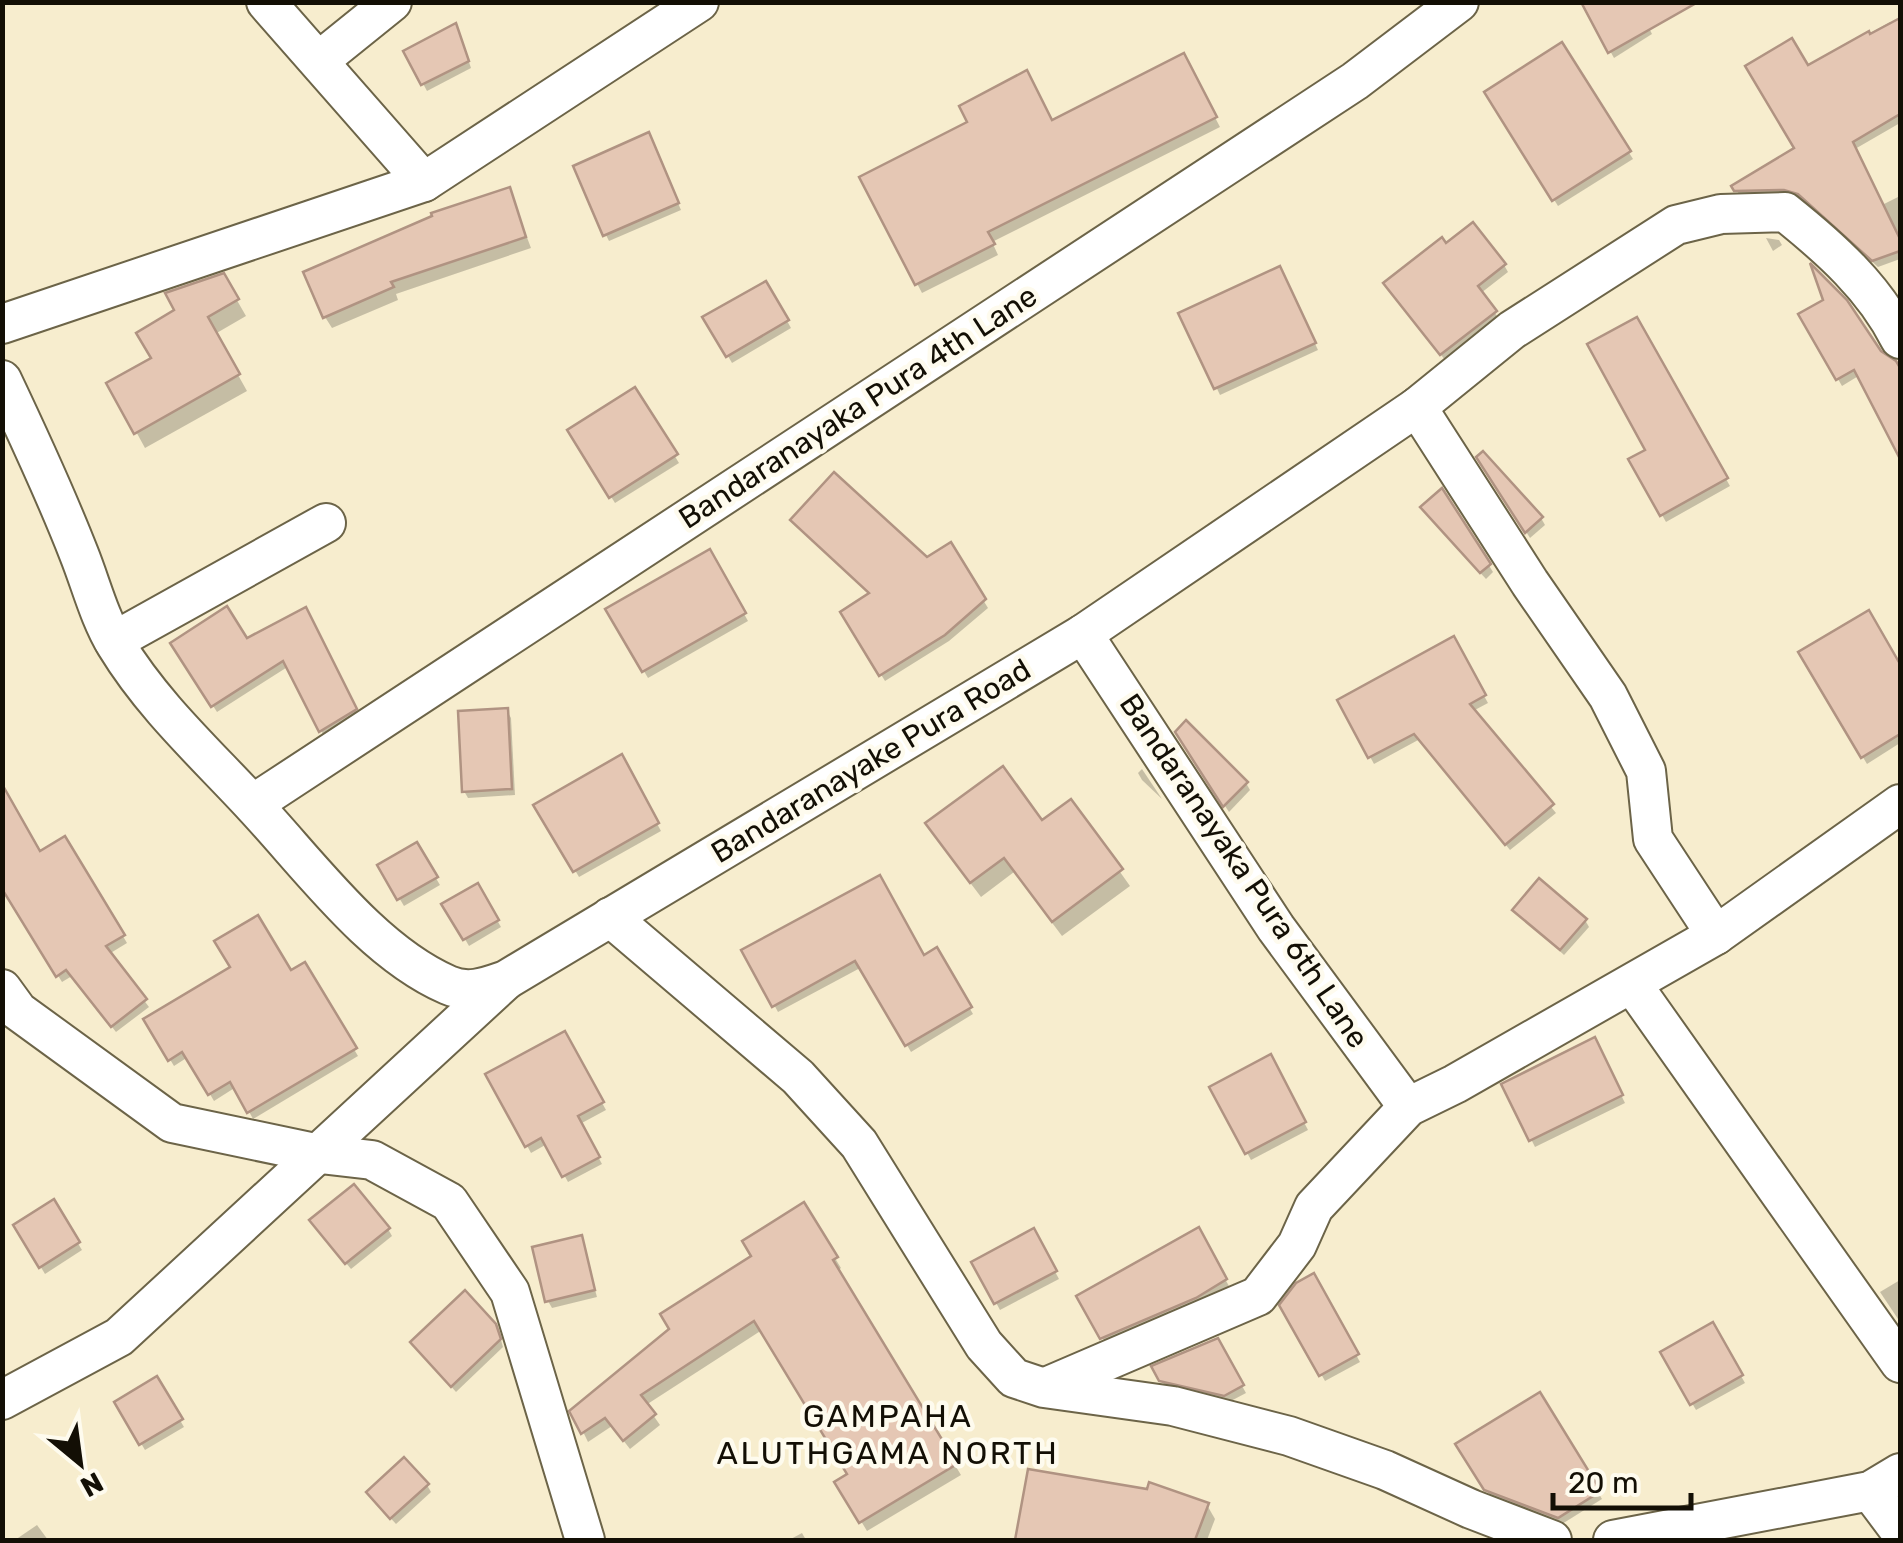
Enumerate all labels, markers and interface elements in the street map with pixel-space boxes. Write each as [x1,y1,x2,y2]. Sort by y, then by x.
street label: Bandaranayaka Pura 4th Lane [672,278,1044,536]
street label: Bandaranayake Pura Road [705,651,1037,871]
street label: Bandaranayaka Pura 6th Lane [1112,687,1376,1055]
district label: GAMPAHA ALUTHGAMA NORTH [717,1397,1059,1472]
north arrow [30,1413,130,1513]
scale bar [1553,1448,1690,1510]
text: N [75,1465,109,1504]
text: 20 m [1568,1465,1639,1501]

